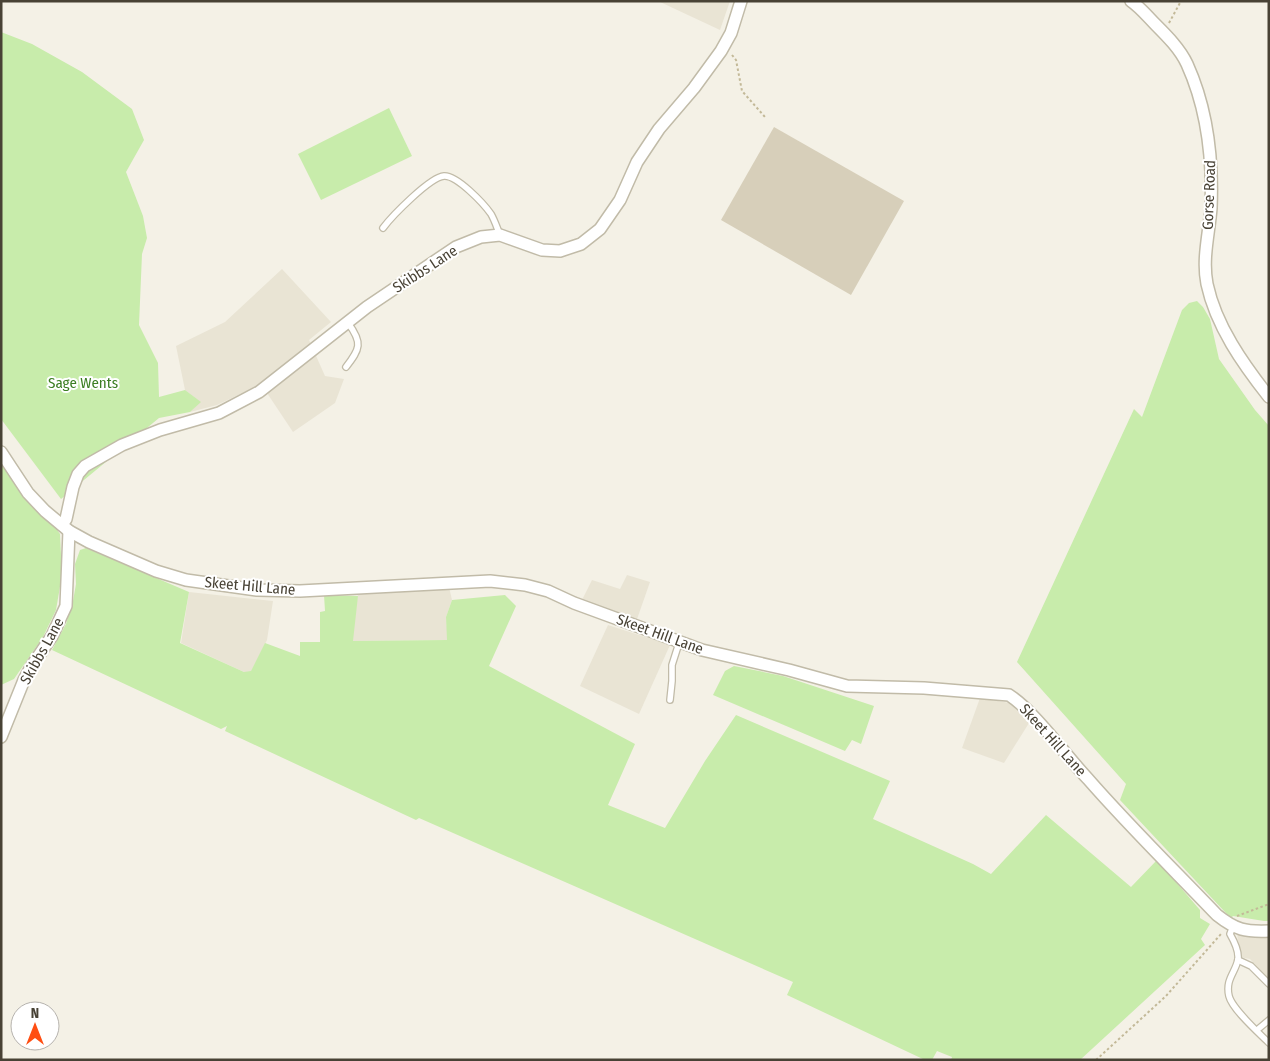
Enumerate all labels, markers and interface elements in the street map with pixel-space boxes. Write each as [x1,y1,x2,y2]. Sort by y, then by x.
street label: Gorse Road [1199,160,1219,230]
street label: Skibbs Lane [389,241,461,297]
park label: Sage Wents [48,374,118,392]
street label: Skeet Hill Lane [204,573,296,599]
street label: Skeet Hill Lane [614,610,706,658]
street label: Skibbs Lane [16,615,68,687]
street label: Skeet Hill Lane [1016,700,1090,780]
north arrow [10,1001,60,1051]
text: N [31,1005,39,1022]

